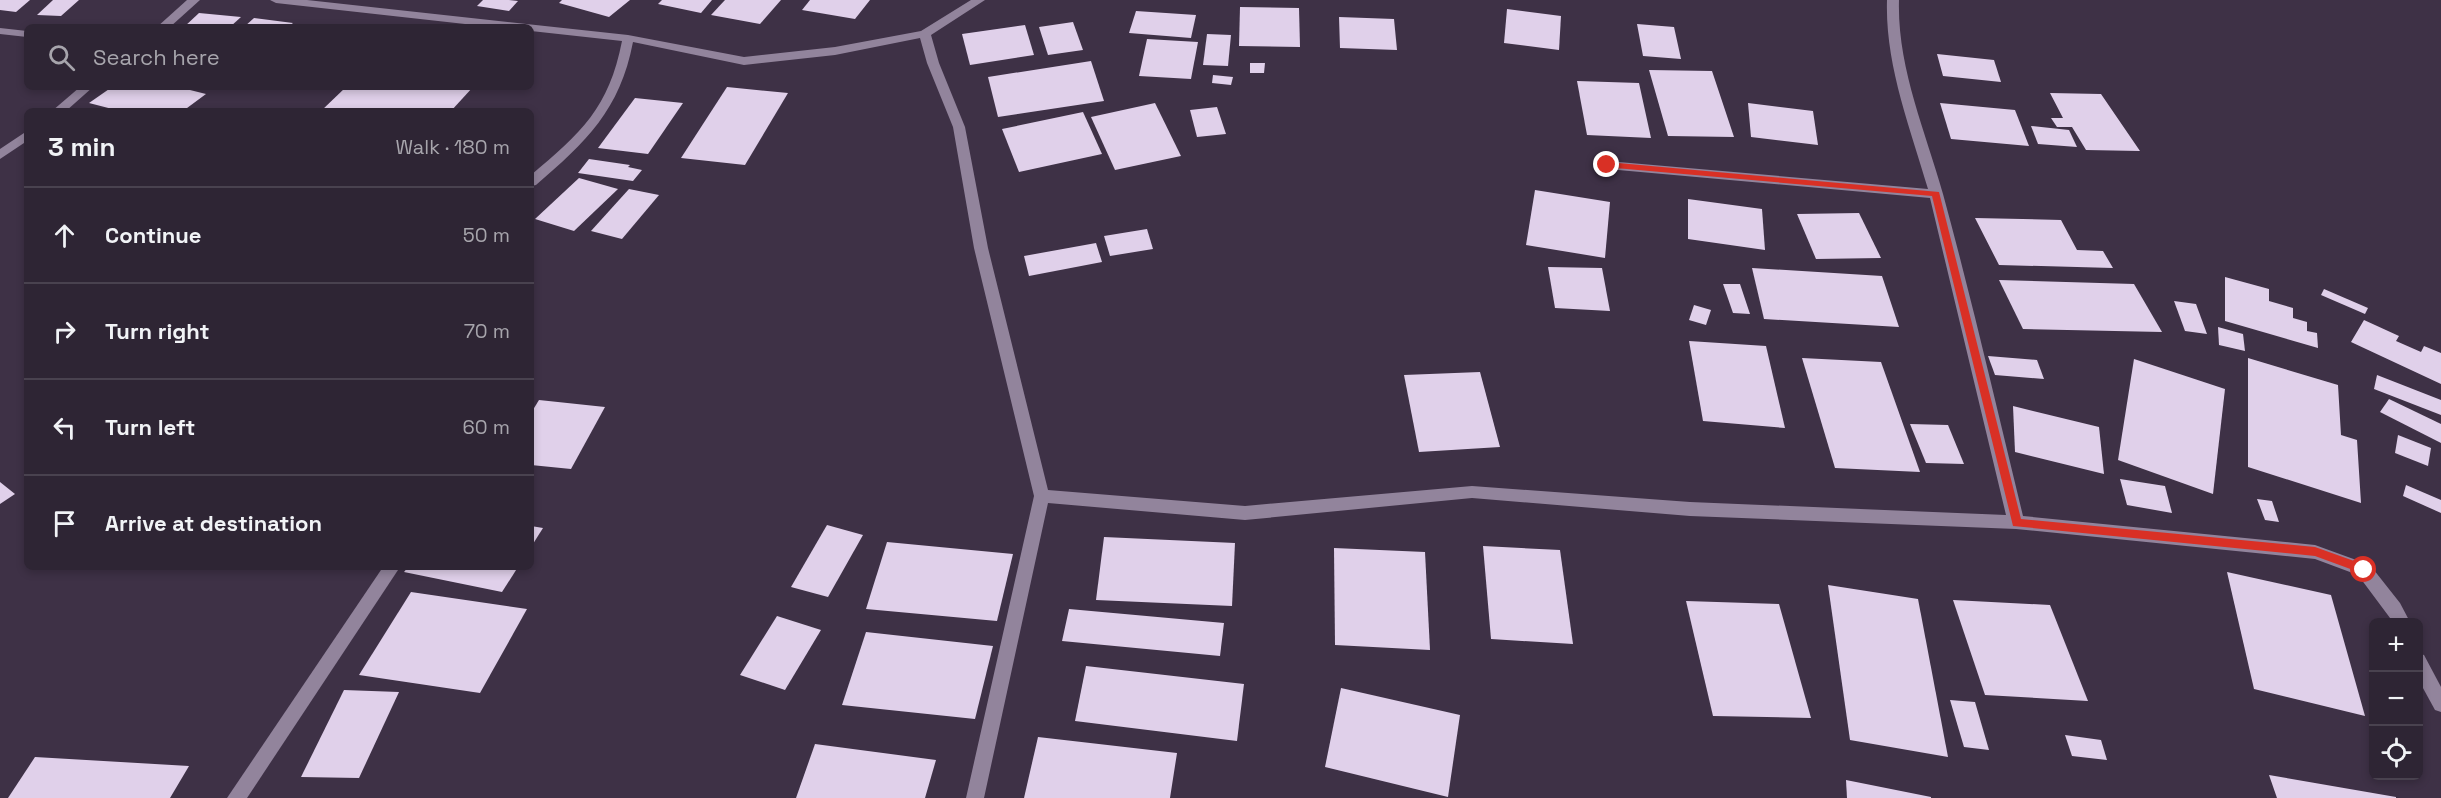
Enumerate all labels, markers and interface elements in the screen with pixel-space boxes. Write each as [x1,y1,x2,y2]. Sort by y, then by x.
search box [24,24,534,90]
icon: search [45,41,78,74]
text: Search here [93,43,220,71]
text: 3 min [48,130,116,164]
text: Walk · 180 m [396,134,510,160]
route end [1593,151,1619,177]
icon: ahead [48,219,81,252]
text: Continue [105,221,201,249]
text: 50 m [463,222,510,248]
icon: right [48,315,81,348]
text: Turn right [105,317,210,345]
text: 70 m [464,318,510,344]
icon: left [48,411,81,444]
text: Turn left [105,413,195,441]
text: 60 m [463,414,510,440]
icon: arrive [48,507,81,540]
text: Arrive at destination [105,509,322,537]
route start [2350,556,2376,582]
map controls [2369,618,2423,780]
button: + [2369,618,2423,672]
button: − [2369,672,2423,726]
button: locate [2369,726,2423,780]

